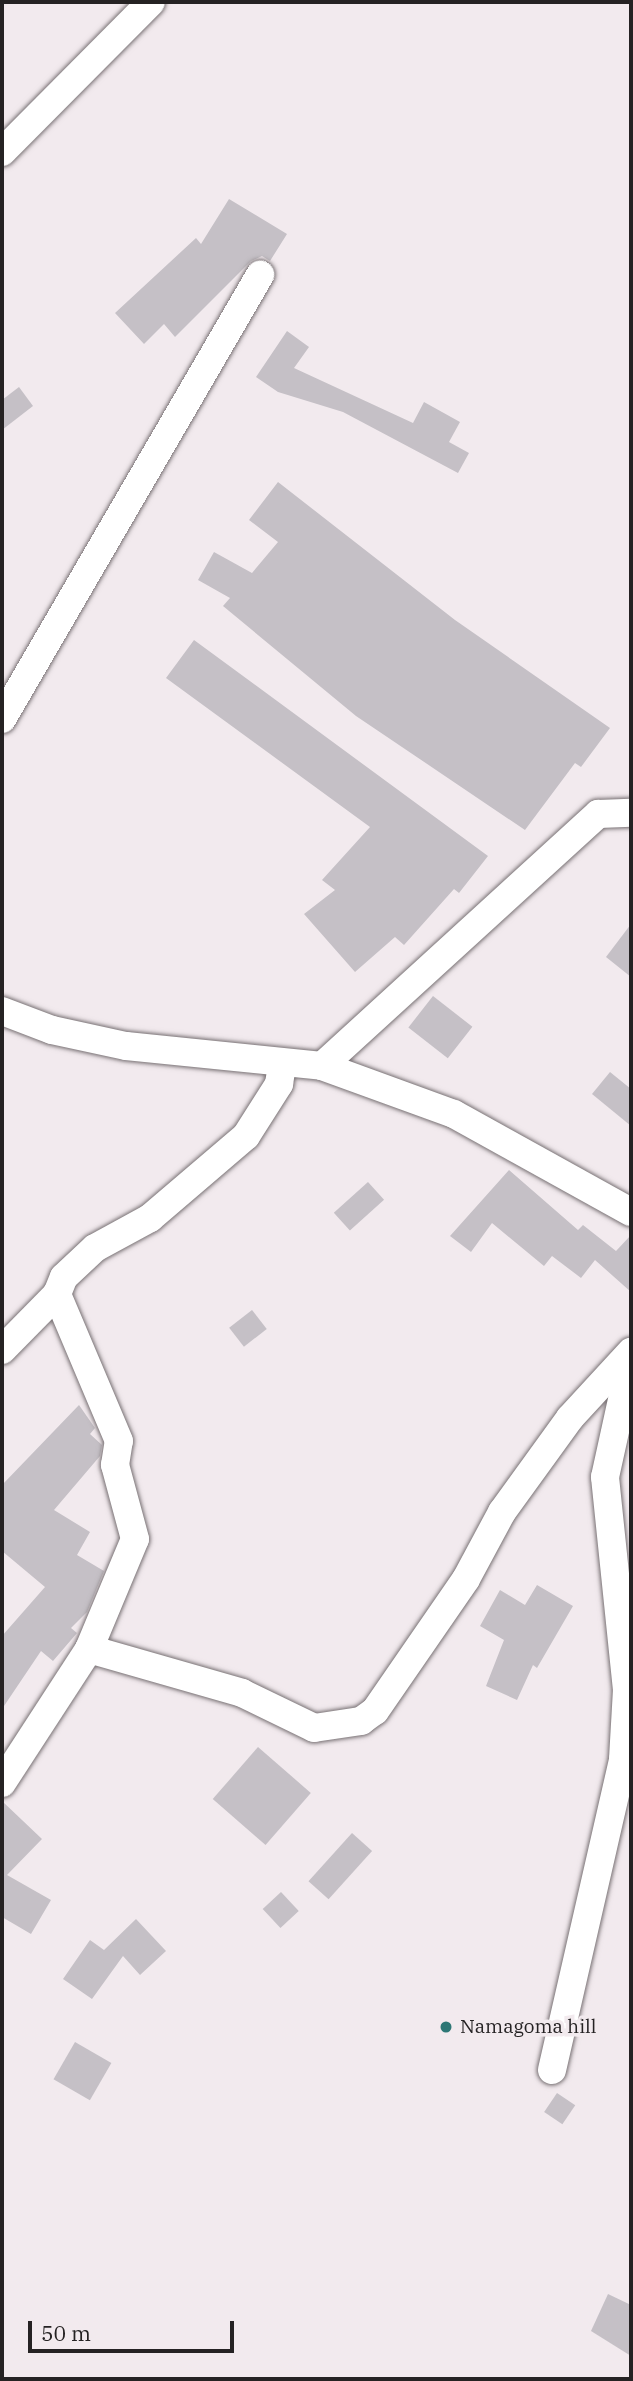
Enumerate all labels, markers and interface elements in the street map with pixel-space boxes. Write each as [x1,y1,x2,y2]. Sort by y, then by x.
place label: Namagoma hill [460,2016,597,2038]
marker: Namagoma hill [438,2019,454,2035]
scale bar [32,2308,238,2352]
text: 50 m [41,2319,91,2347]

